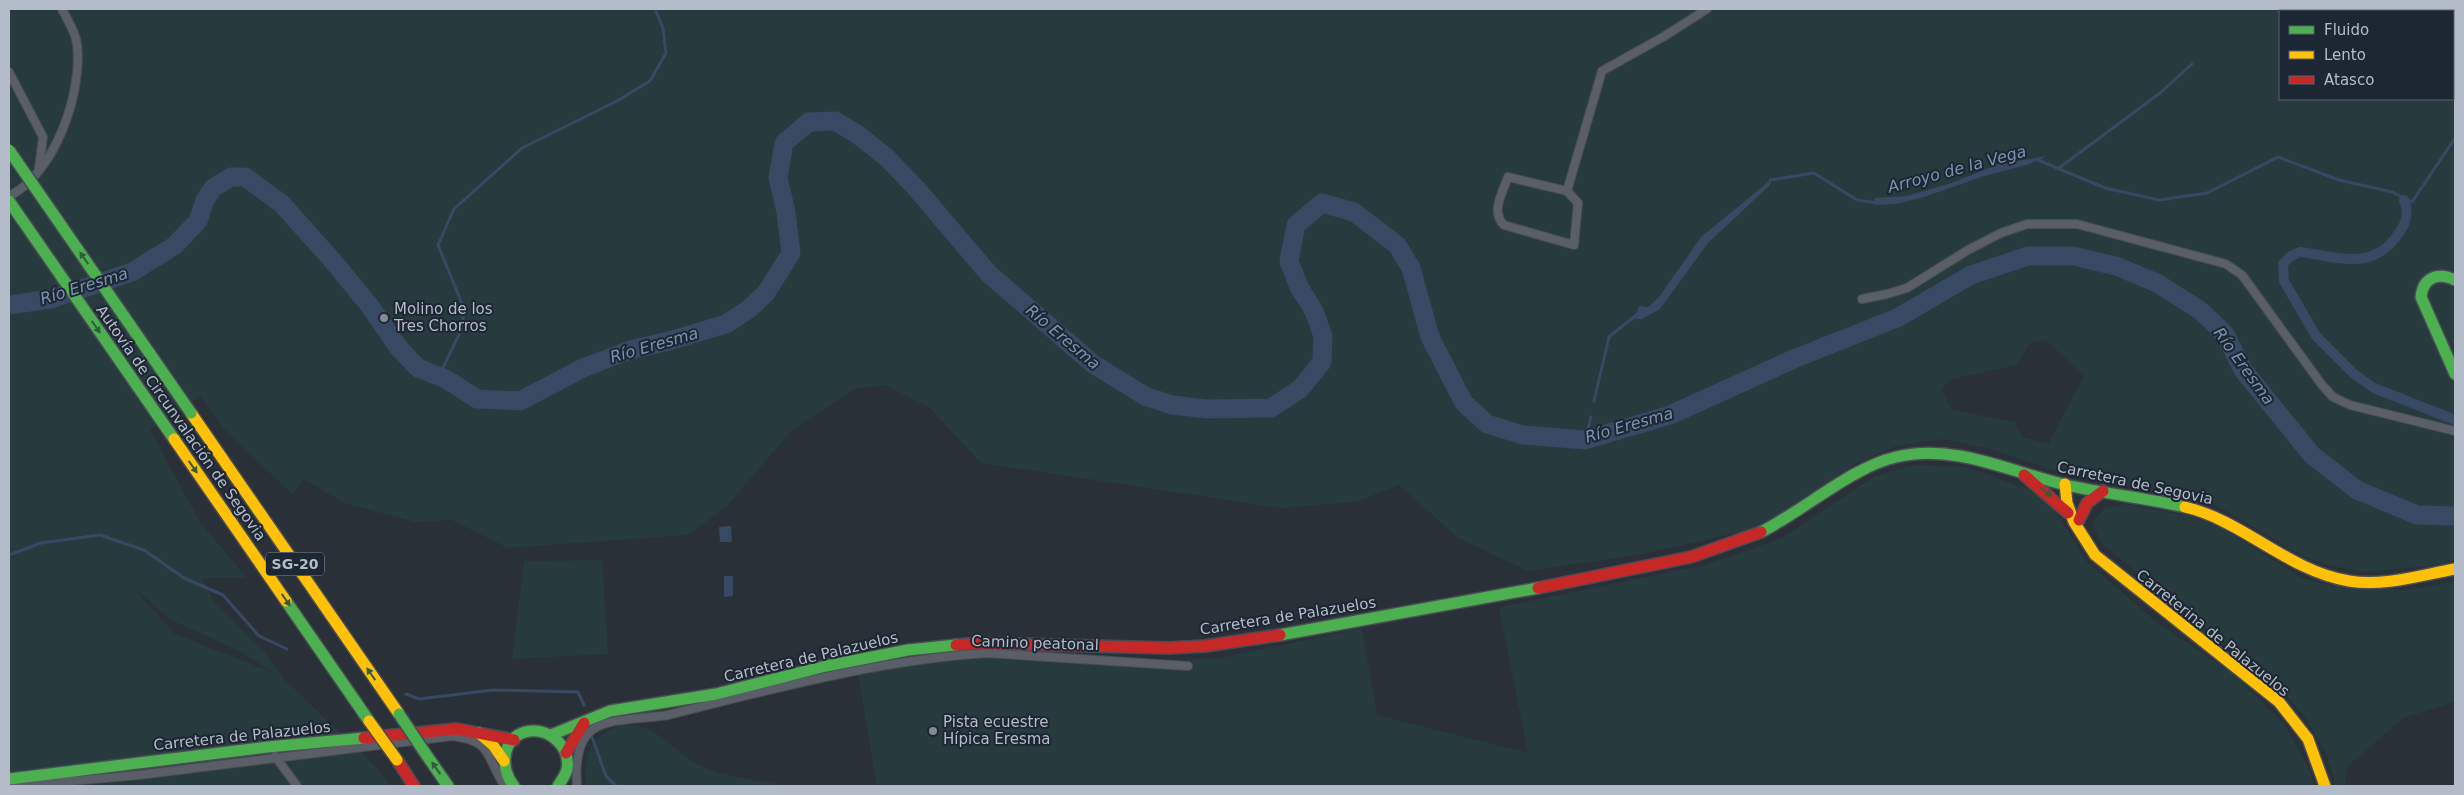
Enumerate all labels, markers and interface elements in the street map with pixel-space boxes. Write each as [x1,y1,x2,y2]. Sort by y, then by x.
legend [2279,10,2454,100]
text: Fluido [2324,21,2369,39]
text: Lento [2324,46,2366,64]
text: Atasco [2324,71,2374,89]
water label: Arroyo de la Vega [1885,141,2028,197]
one-way arrow [79,251,89,265]
water label: Río Eresma [38,264,130,308]
place label: Molino de los Tres Chorros [393,300,493,335]
water label: Río Eresma [1022,301,1104,373]
street label: Autovía de Circunvalación de Segovia [92,302,270,544]
marker: Molino de los Tres Chorros [378,312,390,324]
one-way arrow [91,321,101,334]
water label: Río Eresma [608,323,700,367]
water label: Río Eresma [2210,324,2278,408]
water label: Río Eresma [1583,403,1675,447]
street label: Carretera de Segovia [2055,458,2215,508]
one-way arrow [188,461,198,474]
one-way arrow [2040,487,2053,498]
road number: SG-20 [266,552,324,576]
street label: Carreterina de Palazuelos [2133,566,2293,700]
street label: Carretera de Palazuelos [1199,593,1378,639]
one-way arrow [281,594,291,607]
street label: Carretera de Palazuelos [722,628,900,686]
street label: Camino peatonal [971,632,1099,654]
one-way arrow [366,667,376,681]
place label: Pista ecuestre Hípica Eresma [943,713,1051,748]
street label: Carretera de Palazuelos [153,718,332,754]
marker: Pista ecuestre Hípica Eresma [927,725,939,737]
one-way arrow [431,761,441,775]

